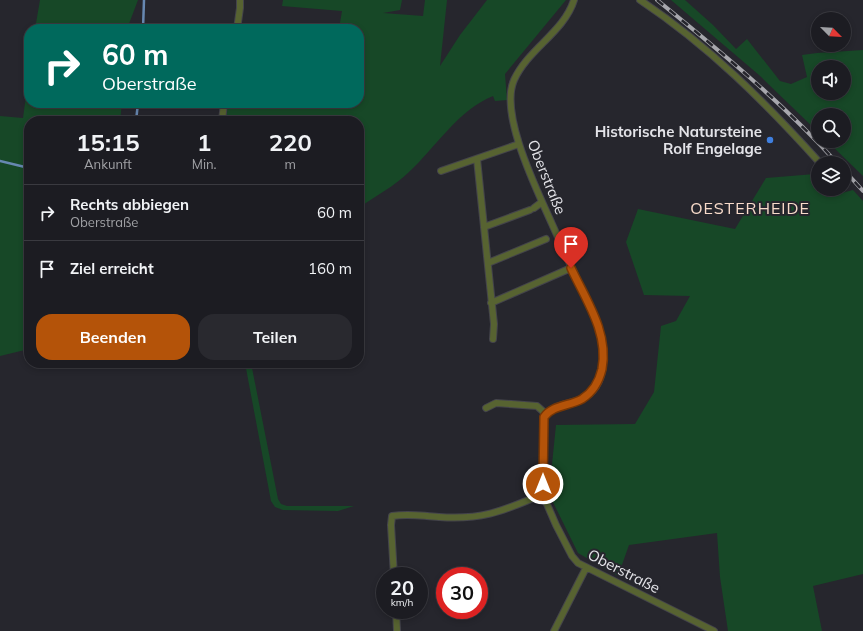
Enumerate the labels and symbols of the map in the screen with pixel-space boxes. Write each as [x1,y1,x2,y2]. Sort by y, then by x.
north arrow [811,12,851,52]
place label: Historische Natursteine Rolf Engelage [595,122,762,158]
marker: Historische Natursteine Rolf Engelage [765,135,775,145]
street label: Oberstraße [523,137,571,217]
district label: OESTERHEIDE [690,198,810,218]
pin [554,227,588,268]
position arrow [522,463,564,505]
street label: Oberstraße [585,545,663,597]
speed limit sign: 30 [436,567,488,619]

